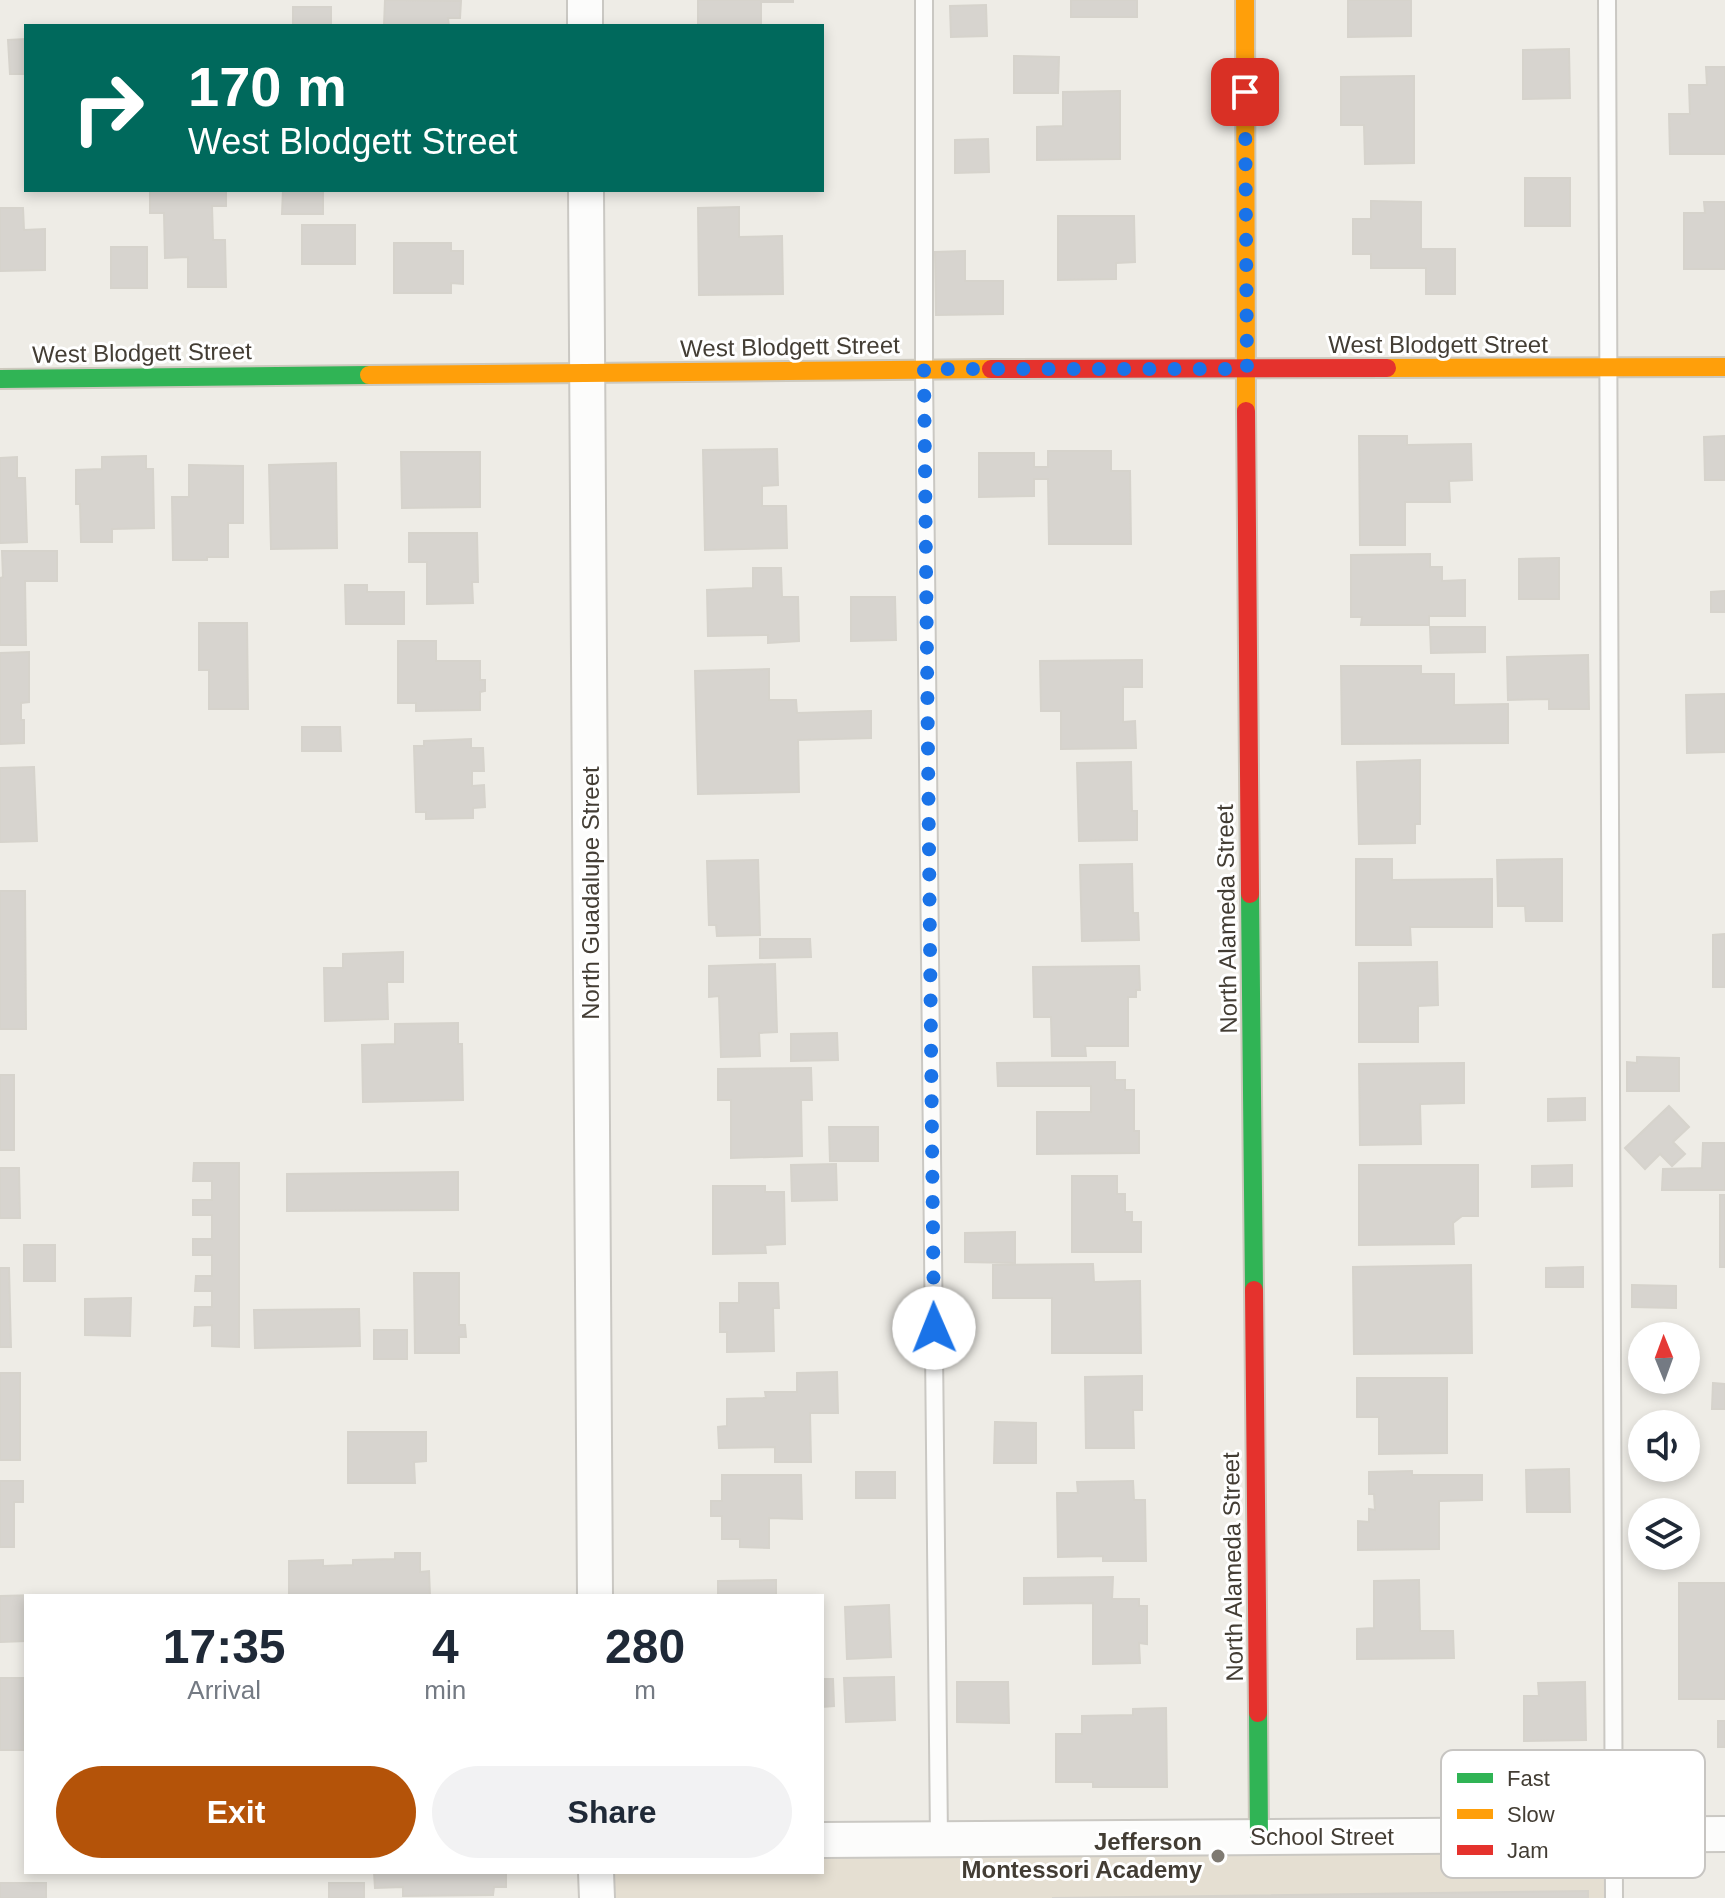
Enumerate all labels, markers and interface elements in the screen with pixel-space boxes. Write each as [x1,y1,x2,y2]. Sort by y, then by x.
text: 170 m [188,55,347,118]
icon: right [56,56,160,160]
pin [1211,58,1279,126]
icon: arrive [1223,70,1267,114]
text: West Blodgett Street [188,121,518,162]
street label: West Blodgett Street [680,331,900,362]
street label: West Blodgett Street [1328,331,1548,358]
street label: West Blodgett Street [32,337,252,368]
street label: North Guadalupe Street [577,766,604,1020]
street label: North Alameda Street [1211,804,1242,1034]
position arrow [892,1286,976,1370]
north arrow [1628,1322,1700,1394]
map controls [1628,1322,1700,1570]
button: sound [1628,1410,1700,1482]
street label: North Alameda Street [1217,1452,1248,1682]
button: layers [1628,1498,1700,1570]
text: 17:35 [163,1620,286,1673]
text: 4 [432,1620,459,1673]
text: 280 [605,1620,685,1673]
text: Arrival [187,1675,261,1705]
text: min [424,1675,466,1705]
text: m [634,1675,656,1705]
legend [1441,1750,1705,1878]
button: Exit [56,1766,416,1858]
button: Share [432,1766,792,1858]
text: Fast [1507,1766,1550,1791]
text: Slow [1507,1802,1555,1827]
street label: School Street [1250,1823,1394,1850]
place label: Jefferson Montessori Academy [961,1828,1203,1883]
text: Jam [1507,1838,1549,1863]
marker: Jefferson Montessori Academy [1209,1847,1227,1865]

